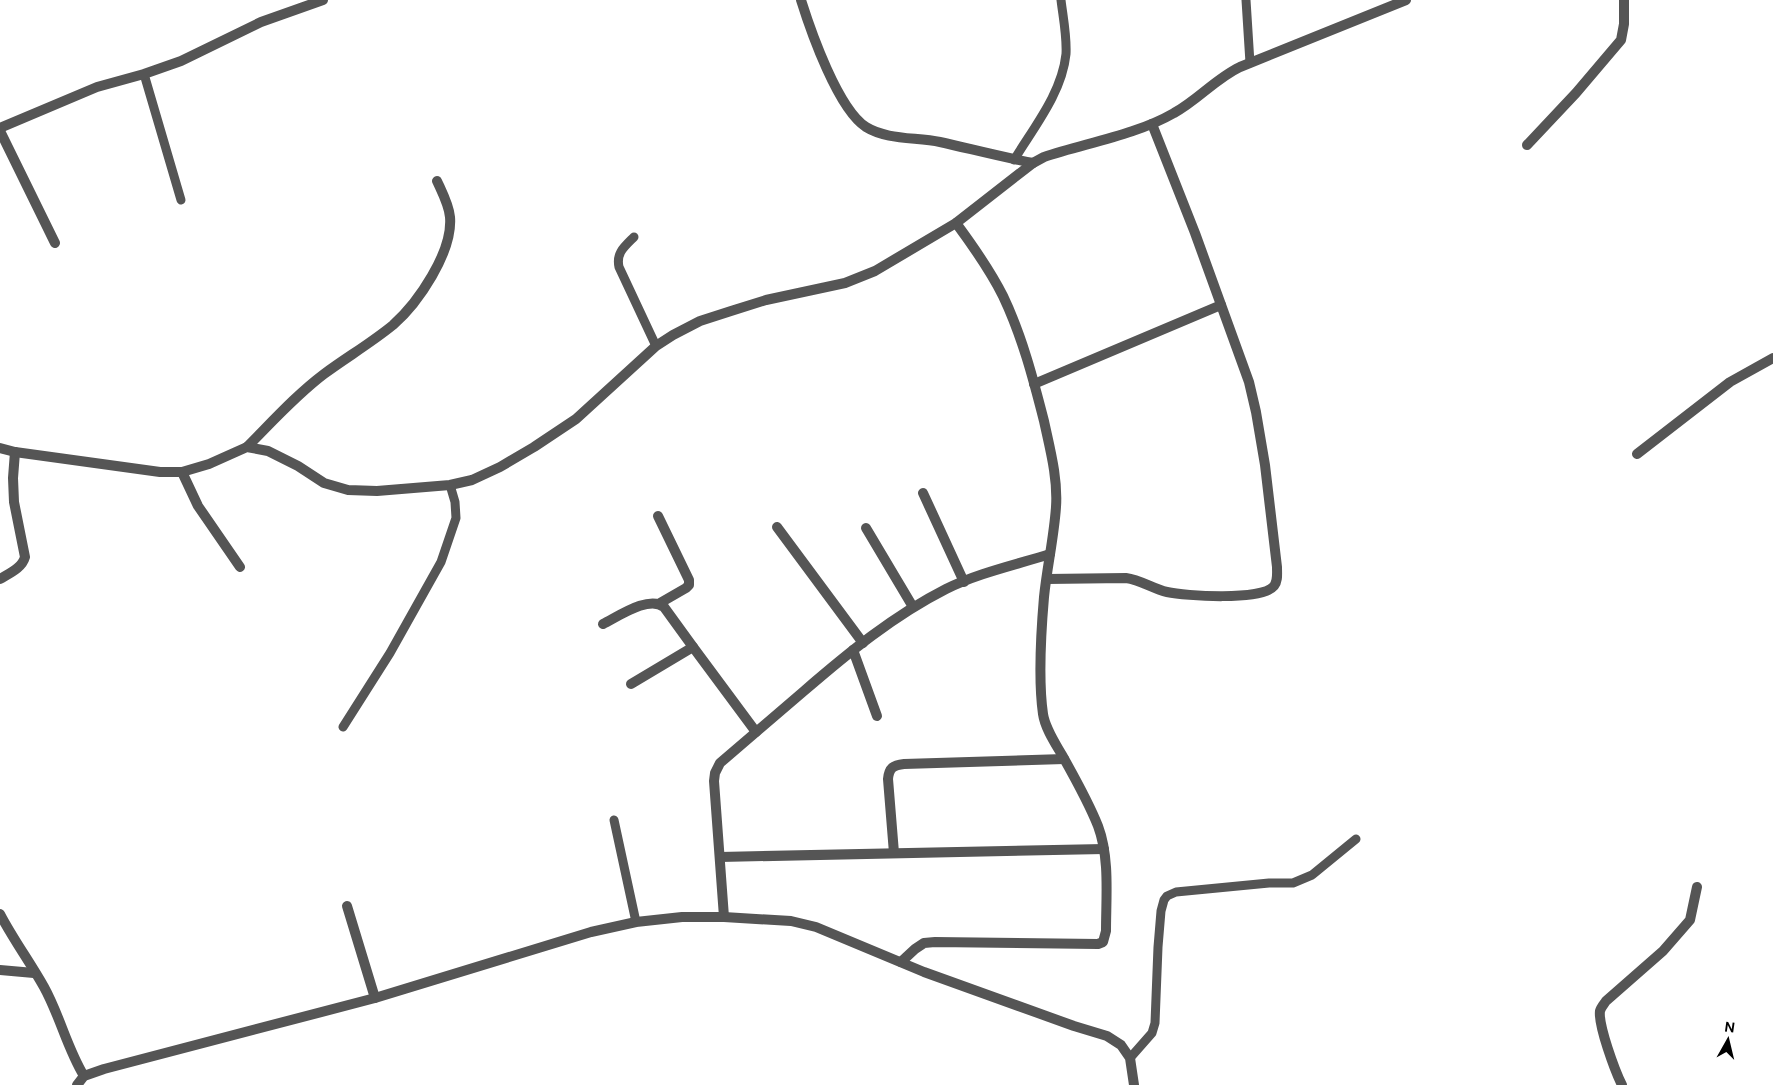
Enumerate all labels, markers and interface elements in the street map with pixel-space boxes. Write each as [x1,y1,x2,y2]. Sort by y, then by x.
north arrow [1703,1015,1753,1065]
text: N [1723,1018,1736,1037]

